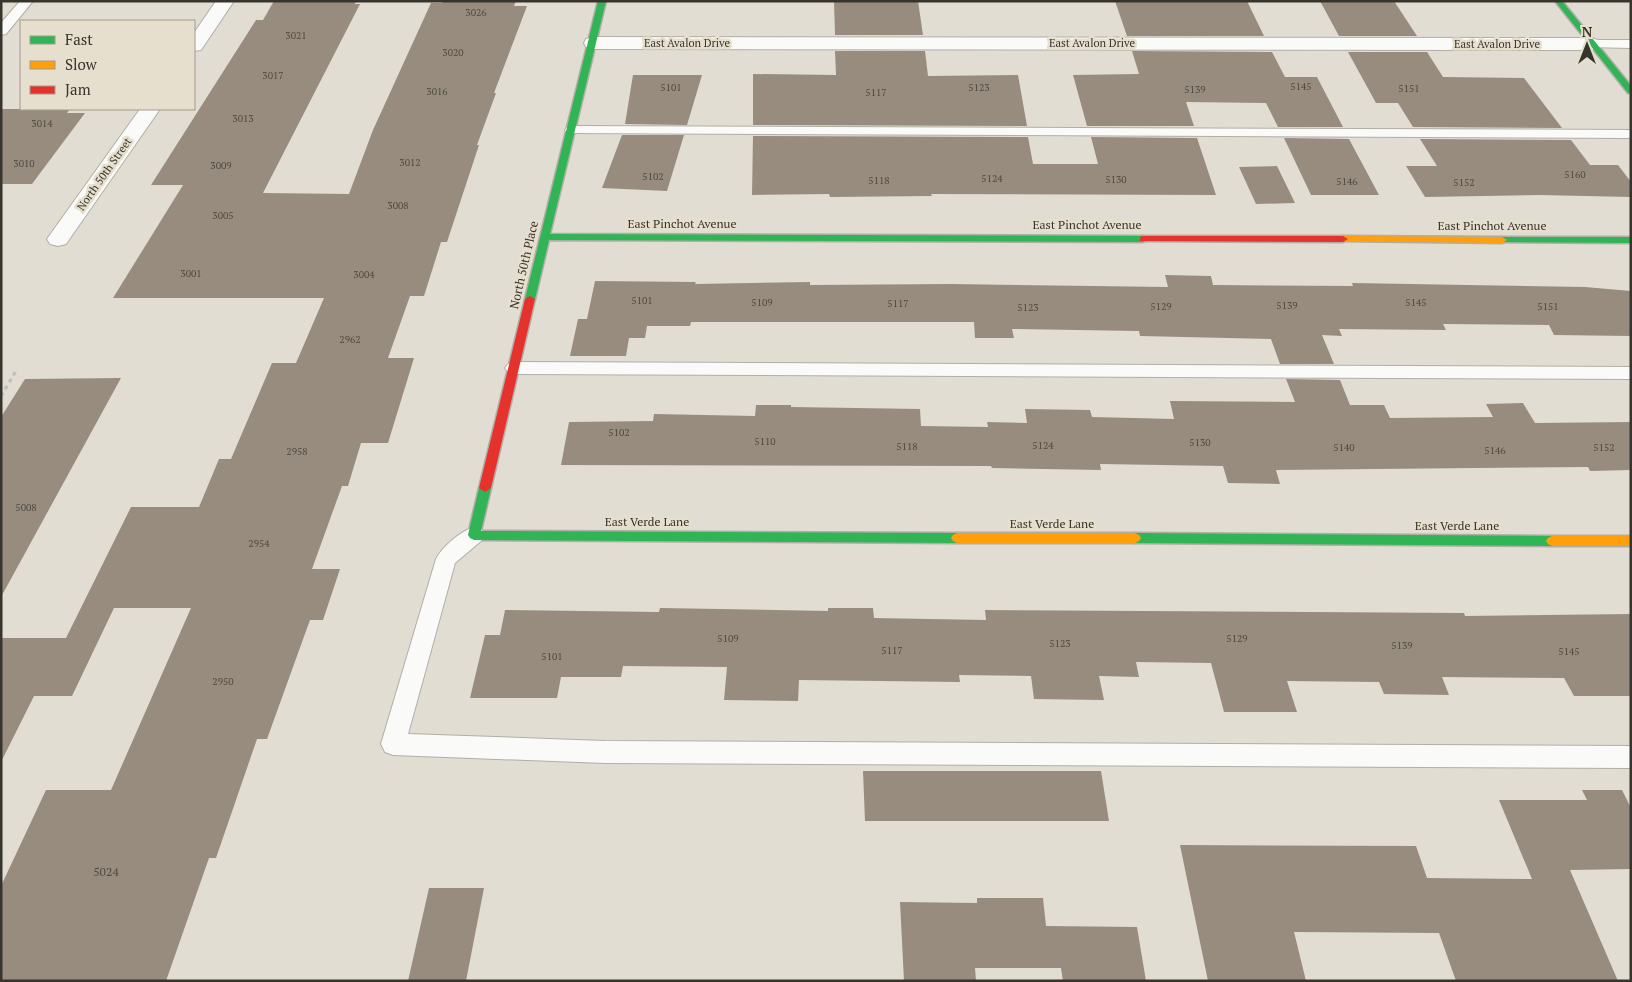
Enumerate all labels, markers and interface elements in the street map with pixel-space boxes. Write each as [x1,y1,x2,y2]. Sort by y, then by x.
house number: 3026 [465,6,487,19]
legend [20,20,195,110]
north arrow [1562,20,1612,70]
text: N [1582,22,1593,41]
text: Fast [65,29,93,49]
house number: 3021 [285,29,307,42]
street label: East Avalon Drive [644,36,730,50]
street label: East Avalon Drive [1049,36,1135,50]
street label: East Avalon Drive [1454,37,1540,51]
house number: 3020 [442,46,464,59]
text: Slow [65,54,98,74]
house number: 3017 [262,69,284,82]
text: Jam [65,79,91,99]
house number: 5145 [1290,80,1312,93]
house number: 5101 [660,81,682,94]
house number: 5123 [968,81,990,94]
house number: 5151 [1398,82,1420,95]
house number: 5139 [1184,83,1206,96]
house number: 3016 [426,85,448,98]
house number: 5117 [865,86,887,99]
house number: 3013 [232,112,254,125]
house number: 3014 [31,117,53,130]
street label: North 50th Street [74,135,134,213]
house number: 3012 [399,156,421,169]
house number: 3010 [13,157,35,170]
house number: 3009 [210,159,232,172]
house number: 5160 [1564,168,1586,181]
house number: 5102 [642,170,664,183]
house number: 5124 [981,172,1003,185]
house number: 5130 [1105,173,1127,186]
house number: 5118 [868,174,890,187]
house number: 5146 [1336,175,1358,188]
house number: 5152 [1453,176,1475,189]
house number: 3008 [387,199,409,212]
house number: 3005 [212,209,234,222]
street label: East Pinchot Avenue [627,216,737,231]
street label: East Pinchot Avenue [1032,217,1142,232]
street label: East Pinchot Avenue [1437,218,1547,233]
street label: North 50th Place [506,219,541,310]
house number: 3001 [180,267,202,280]
house number: 3004 [353,268,375,281]
house number: 5101 [631,294,653,307]
house number: 5109 [751,296,773,309]
house number: 5145 [1405,296,1427,309]
house number: 5117 [887,297,909,310]
house number: 5139 [1276,299,1298,312]
house number: 5129 [1150,300,1172,313]
house number: 5151 [1537,300,1559,313]
house number: 5123 [1017,301,1039,314]
house number: 2962 [339,333,361,346]
house number: 5102 [608,426,630,439]
house number: 5110 [754,435,776,448]
house number: 5130 [1189,436,1211,449]
house number: 5124 [1032,439,1054,452]
house number: 5118 [896,440,918,453]
house number: 5140 [1333,441,1355,454]
house number: 5152 [1593,441,1615,454]
house number: 5146 [1484,444,1506,457]
house number: 2958 [286,445,308,458]
house number: 5008 [15,501,37,514]
street label: East Verde Lane [605,514,689,529]
street label: East Verde Lane [1010,516,1094,531]
street label: East Verde Lane [1415,518,1499,533]
house number: 2954 [248,537,270,550]
house number: 5109 [717,632,739,645]
house number: 5129 [1226,632,1248,645]
house number: 5123 [1049,637,1071,650]
house number: 5139 [1391,639,1413,652]
house number: 5117 [881,644,903,657]
house number: 5145 [1558,645,1580,658]
house number: 5101 [541,650,563,663]
house number: 2950 [212,675,234,688]
house number: 5024 [93,864,119,879]

